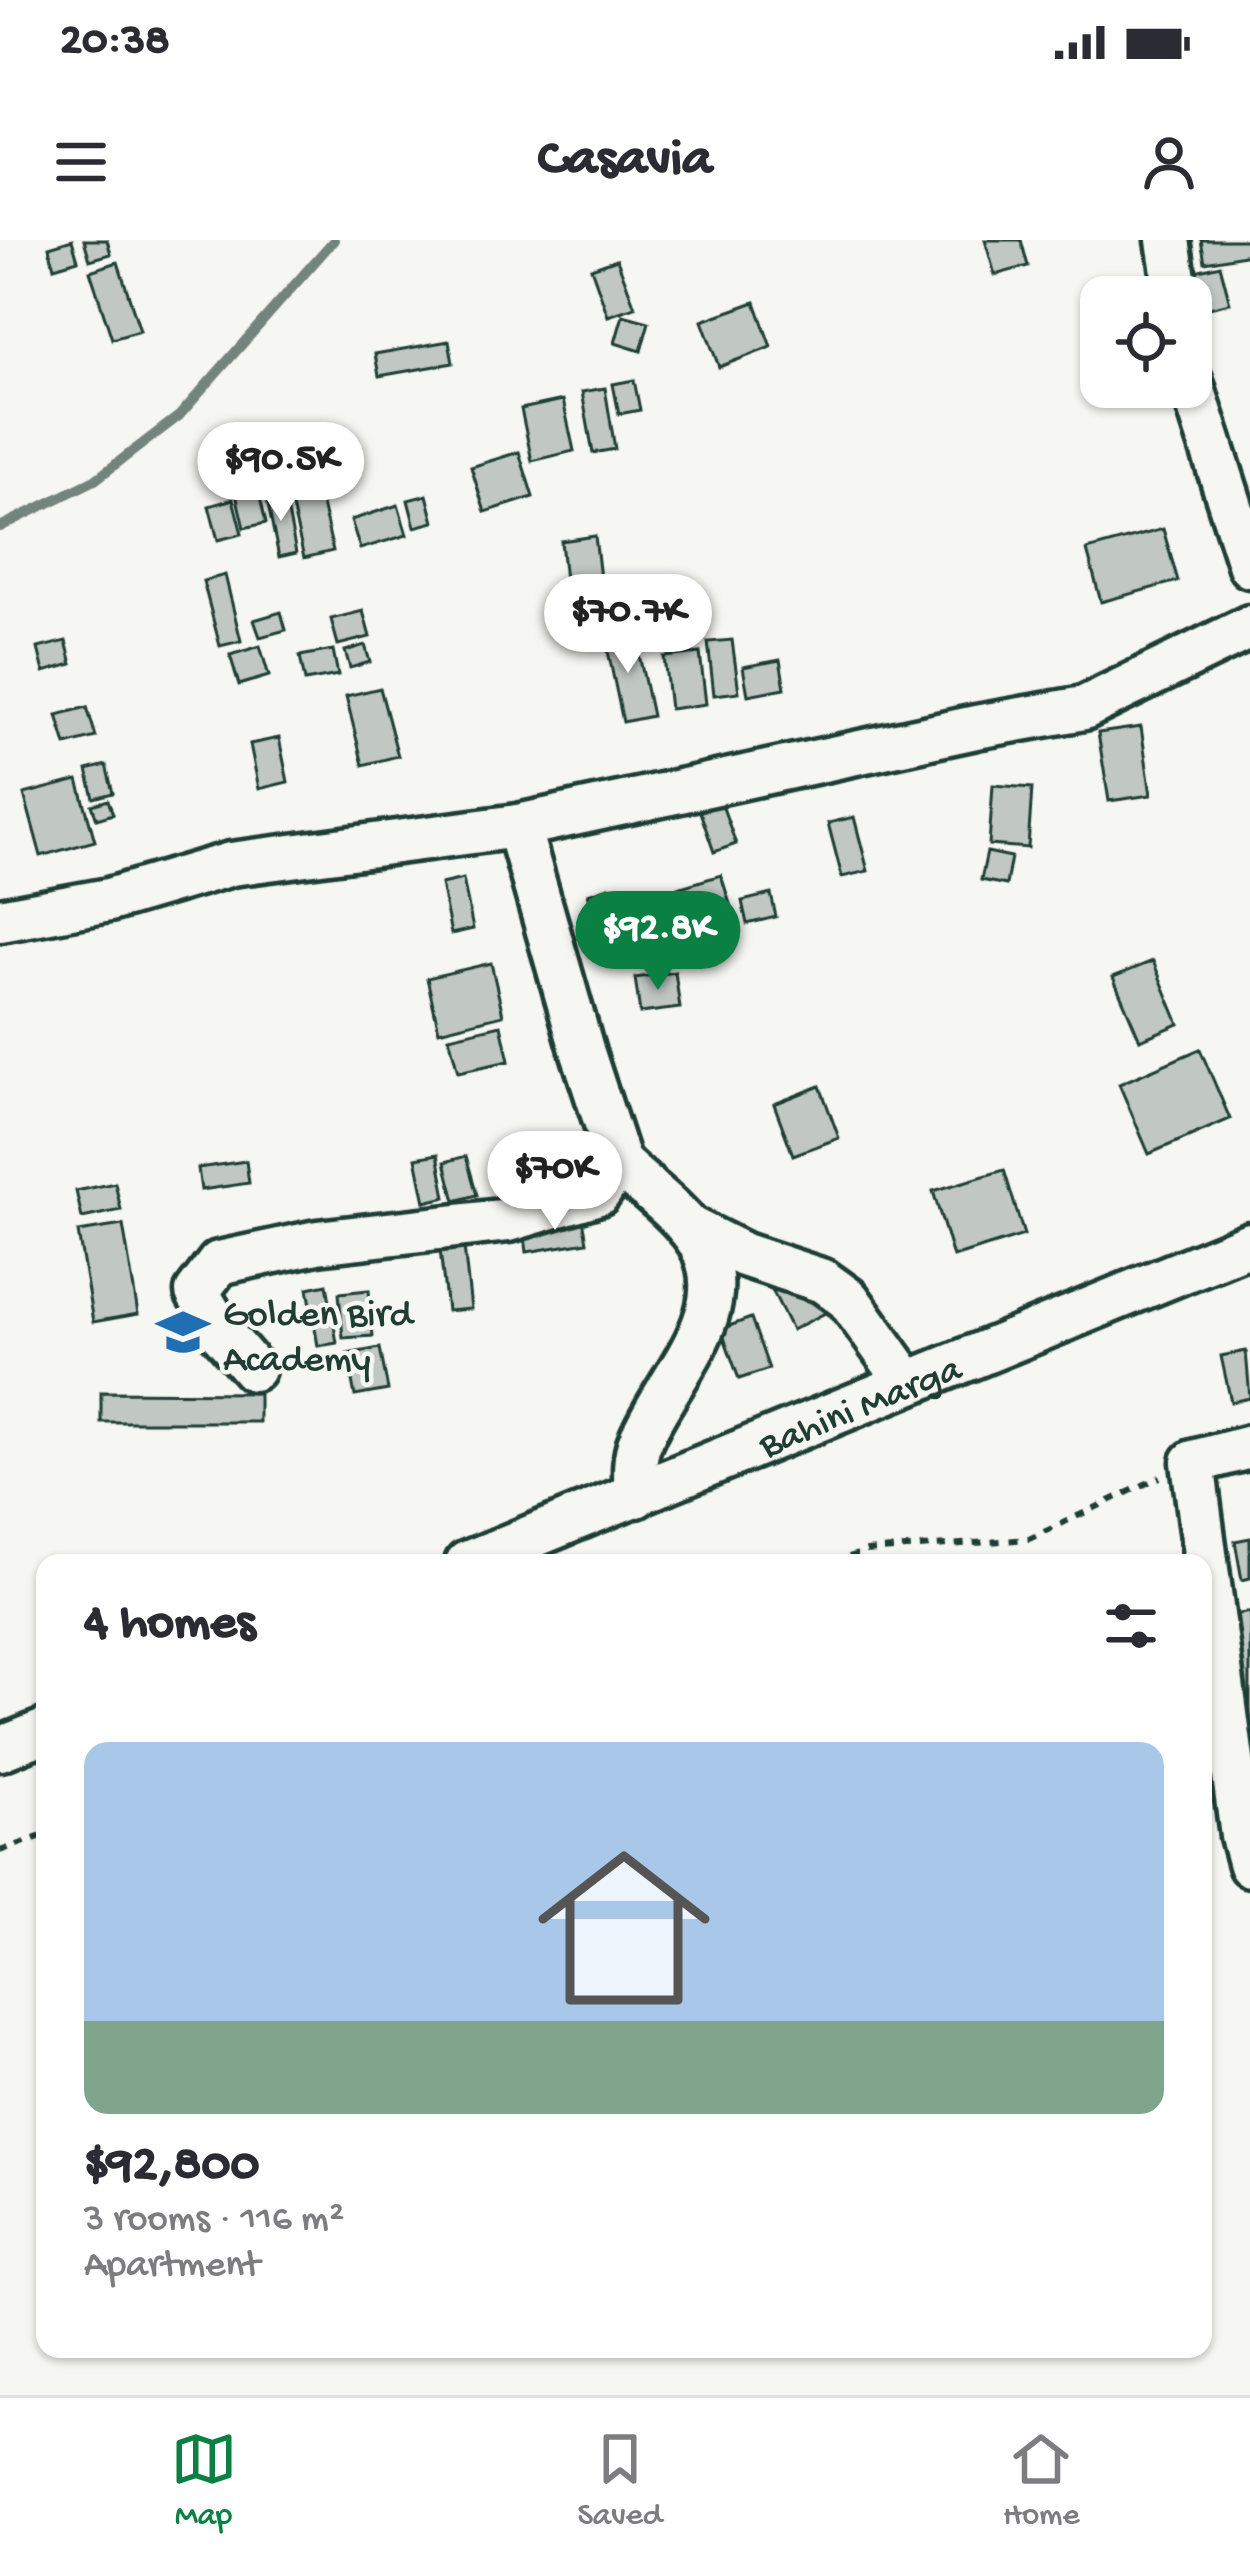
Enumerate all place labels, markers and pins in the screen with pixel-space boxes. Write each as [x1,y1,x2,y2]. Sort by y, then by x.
pin: $90.5K [183,422,379,524]
pin: $70.7K [530,574,726,676]
pin: $92.8K [560,891,756,993]
pin: $70K [484,1131,626,1233]
place label: Golden Bird Academy [223,1294,415,1385]
school or university icon: Golden Bird Academy [154,1303,212,1361]

